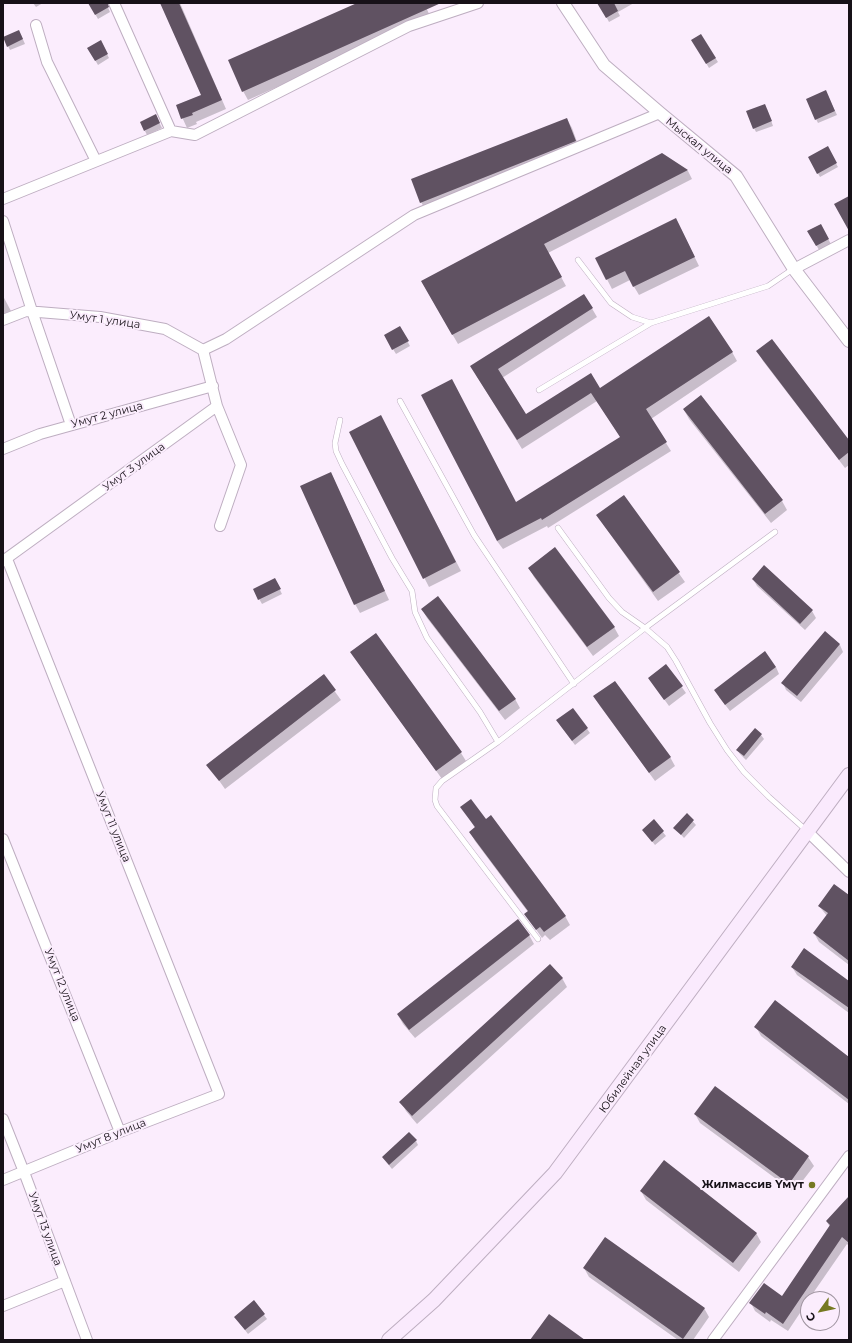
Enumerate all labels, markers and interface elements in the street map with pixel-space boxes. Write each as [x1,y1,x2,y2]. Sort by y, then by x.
street label: Мыскал улица [663,115,735,177]
street label: Умут 1 улица [69,309,141,331]
street label: Умут 2 улица [70,399,144,431]
street label: Умут 3 улица [100,440,168,494]
street label: Умут 11 улица [93,790,133,864]
street label: Умут 12 улица [41,947,83,1023]
street label: Юбилейная улица [597,1022,669,1116]
street label: Умут 8 улица [74,1116,148,1156]
place label: Жилмассив Үмүт [702,1178,804,1192]
marker: Жилмассив Үмүт [807,1180,817,1190]
street label: Умут 13 улица [26,1190,64,1268]
north arrow [800,1291,840,1331]
text: С [803,1310,819,1324]

